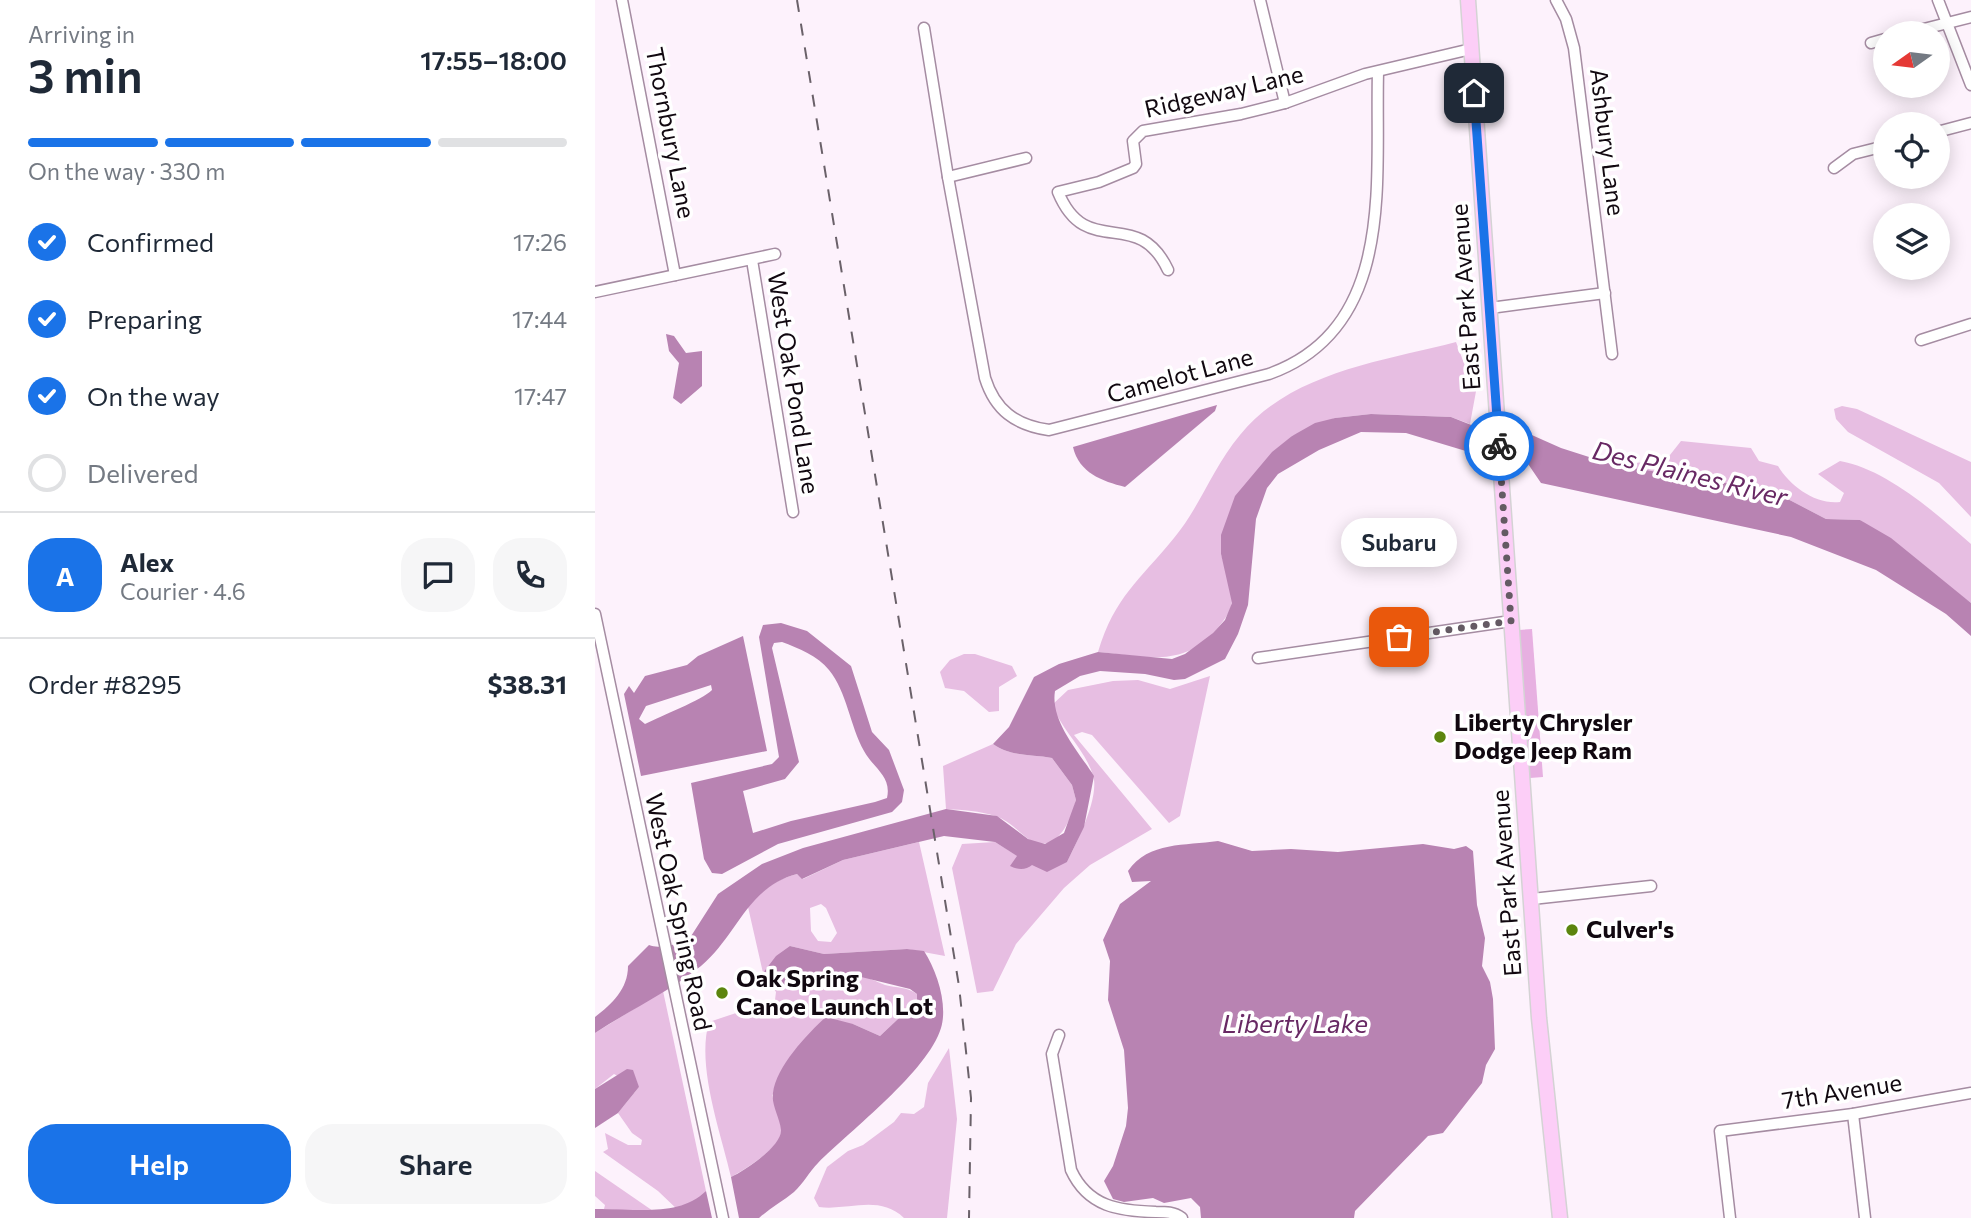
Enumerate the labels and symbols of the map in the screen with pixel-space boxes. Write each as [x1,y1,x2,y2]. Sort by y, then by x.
north arrow [1873,21,1949,98]
street label: Thornbury Lane [641,45,702,221]
street label: Ridgeway Lane [1141,58,1306,123]
pin [1444,63,1504,123]
street label: Ashbury Lane [1585,67,1632,217]
street label: East Park Avenue [1444,203,1485,391]
street label: West Oak Pond Lane [763,270,826,496]
street label: Camelot Lane [1103,341,1256,408]
courier [1464,411,1534,481]
water label: Des Plaines River [1590,433,1793,512]
callout: Subaru [1341,518,1457,567]
pin [1369,607,1429,667]
place label: Liberty Chrysler Dodge Jeep Ram [1454,707,1633,764]
marker: Liberty Chrysler Dodge Jeep Ram [1432,729,1448,745]
street label: East Park Avenue [1485,789,1526,977]
street label: West Oak Spring Road [640,790,719,1033]
place label: Culver's [1586,914,1674,943]
marker: Culver's [1564,922,1580,938]
place label: Oak Spring Canoe Launch Lot [736,963,933,1020]
marker: Oak Spring Canoe Launch Lot [714,985,730,1001]
water label: Liberty Lake [1222,1007,1368,1038]
street label: 7th Avenue [1780,1067,1904,1114]

